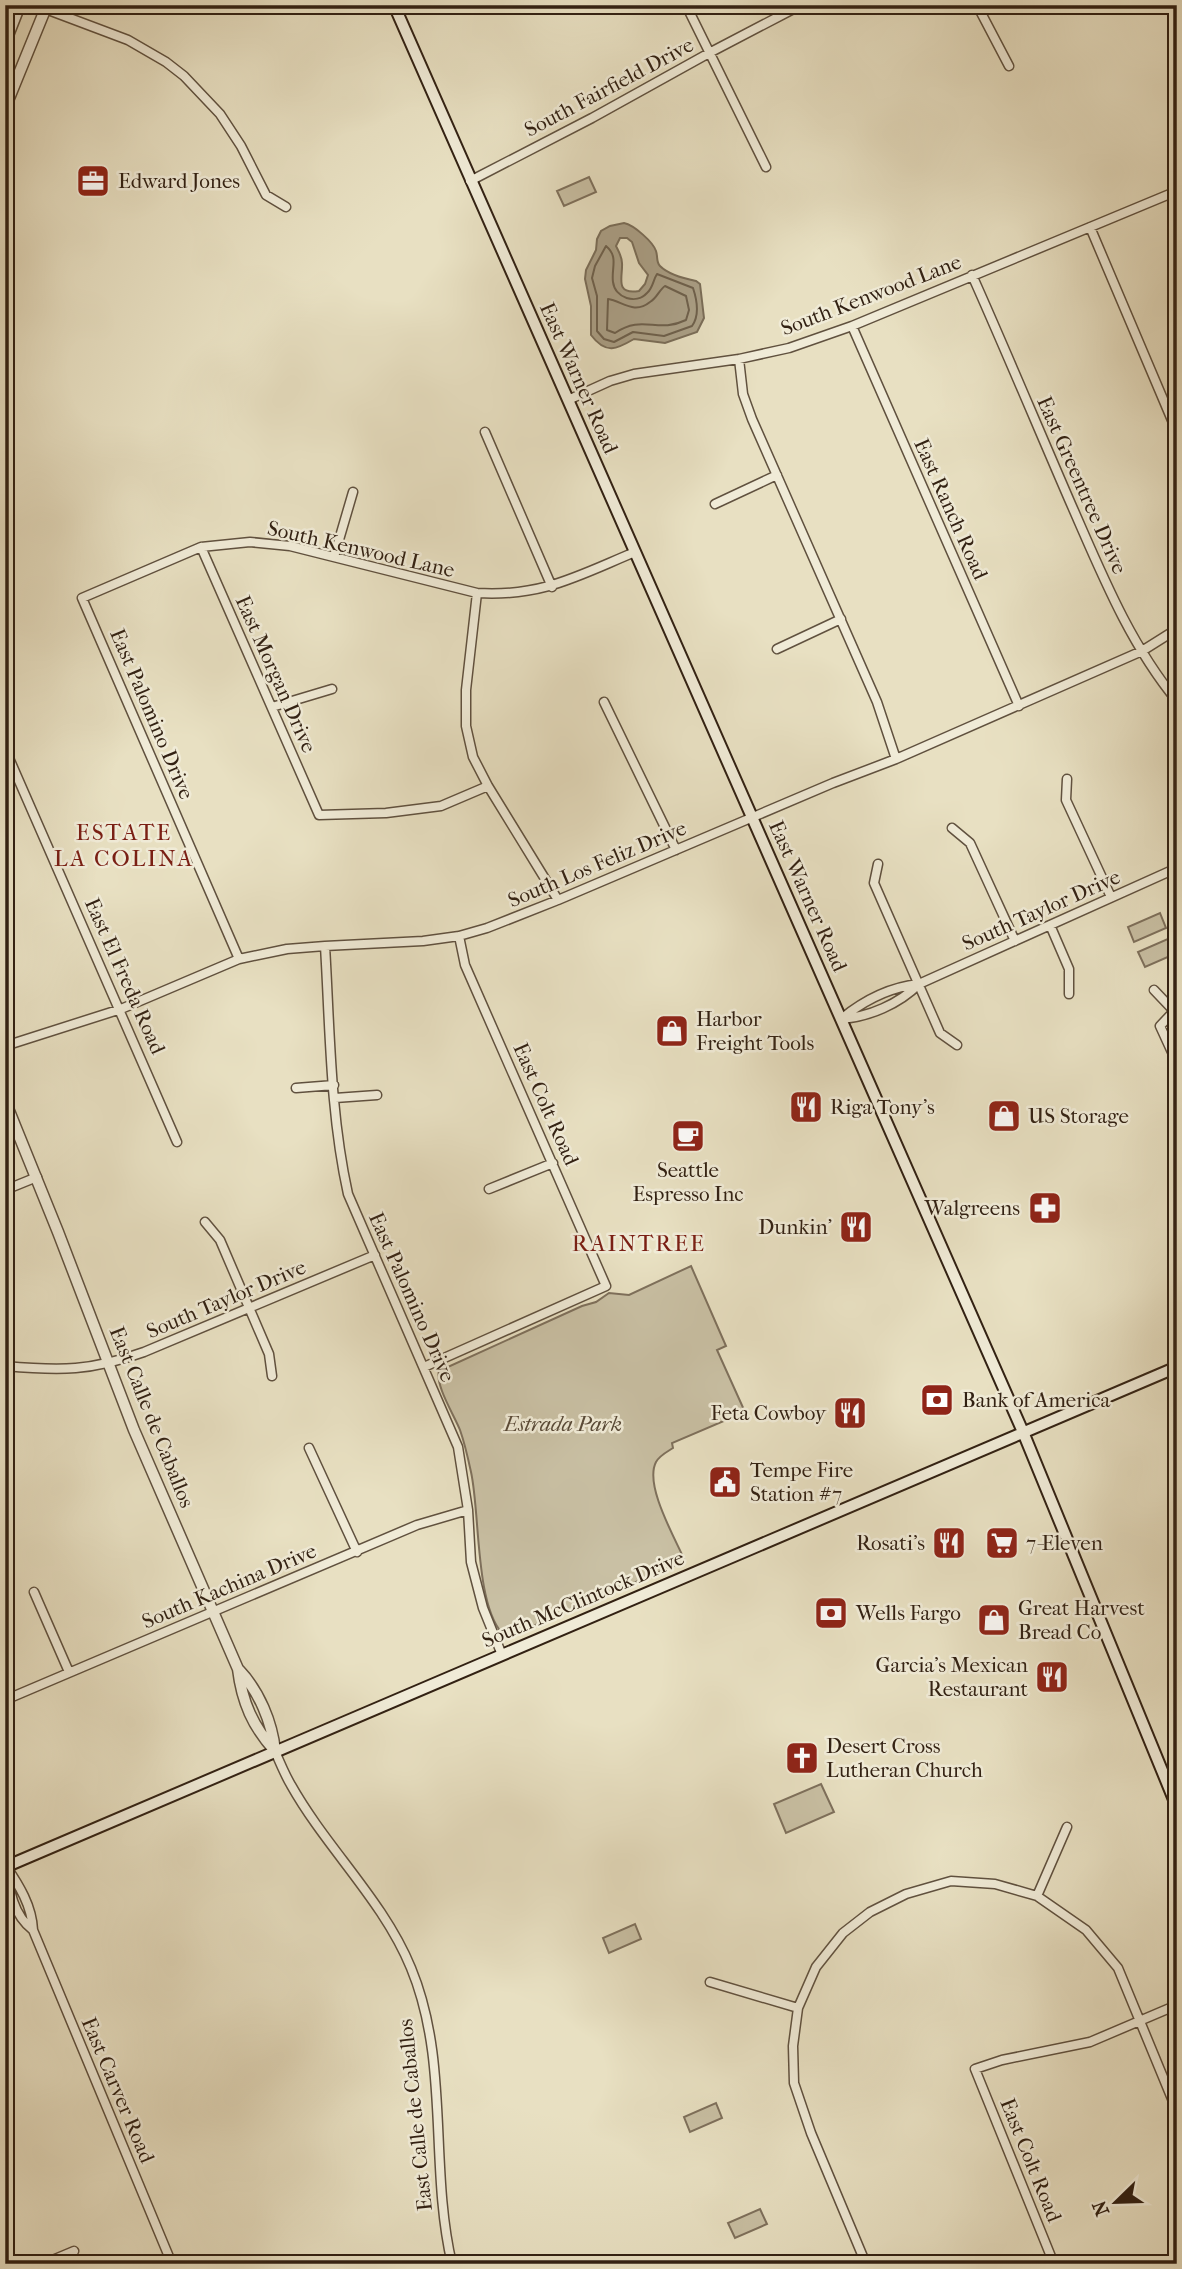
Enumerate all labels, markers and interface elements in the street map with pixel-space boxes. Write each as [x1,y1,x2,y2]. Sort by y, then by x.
street label: South Fairfield Drive [520,32,698,142]
office icon: Edward Jones [74,162,112,200]
place label: Edward Jones [118,169,240,193]
street label: South Kenwood Lane [777,250,965,340]
street label: East Warner Road [535,299,623,458]
street label: East Greentree Drive [1032,393,1132,577]
street label: East Ranch Road [909,435,993,584]
street label: South Kenwood Lane [265,516,457,582]
street label: East Morgan Drive [231,592,321,756]
street label: East Palomino Drive [105,625,199,803]
street label: South Los Feliz Drive [504,816,690,912]
street label: East Warner Road [764,817,852,976]
district label: ESTATE LA COLINA [54,819,194,872]
street label: South Taylor Drive [958,864,1124,956]
street label: East El Freda Road [80,894,170,1058]
place label: Harbor Freight Tools [696,1007,815,1055]
shop icon: Harbor Freight Tools [653,1012,691,1050]
street label: East Colt Road [508,1039,584,1169]
restaurant icon: Riga Tony's [787,1088,825,1126]
place label: Riga Tony's [830,1095,935,1119]
shop icon: US Storage [985,1097,1023,1135]
place label: US Storage [1028,1104,1129,1128]
cafe icon: Seattle Espresso Inc [669,1117,707,1155]
place label: Seattle Espresso Inc [632,1158,744,1206]
pharmacy icon: Walgreens [1026,1189,1064,1227]
place label: Walgreens [924,1196,1020,1220]
restaurant icon: Dunkin' [837,1208,875,1246]
street label: East Palomino Drive [364,1209,460,1385]
place label: Dunkin' [758,1215,832,1239]
district label: RAINTREE [572,1230,706,1257]
street label: South Taylor Drive [143,1255,309,1343]
street label: East Calle de Caballos [105,1323,199,1511]
bank icon: Bank of America [918,1381,956,1419]
place label: Bank of America [962,1388,1110,1412]
restaurant icon: Feta Cowboy [831,1394,869,1432]
place label: Feta Cowboy [711,1401,827,1425]
park label: Estrada Park [502,1412,622,1436]
place label: Tempe Fire Station #7 [750,1458,853,1506]
public building icon: Tempe Fire Station #7 [706,1463,744,1501]
restaurant icon: Rosati's [930,1524,968,1562]
supermarket icon: 7-Eleven [983,1524,1021,1562]
place label: Rosati's [856,1531,925,1555]
place label: 7-Eleven [1026,1531,1103,1555]
street label: South Kachina Drive [138,1538,320,1634]
street label: South McClintock Drive [478,1545,688,1653]
bank icon: Wells Fargo [812,1594,850,1632]
place label: Great Harvest Bread Co [1018,1596,1145,1644]
place label: Wells Fargo [855,1601,961,1625]
shop icon: Great Harvest Bread Co [975,1601,1013,1639]
place label: Garcia's Mexican Restaurant [876,1653,1029,1701]
restaurant icon: Garcia's Mexican Restaurant [1033,1658,1071,1696]
place label: Desert Cross Lutheran Church [826,1734,983,1782]
church icon: Desert Cross Lutheran Church [783,1739,821,1777]
street label: East Carver Road [77,2014,160,2167]
street label: East Calle de Caballos [393,2017,437,2212]
street label: East Colt Road [995,2095,1067,2226]
north arrow [1080,2168,1150,2238]
text: N [1088,2197,1114,2219]

